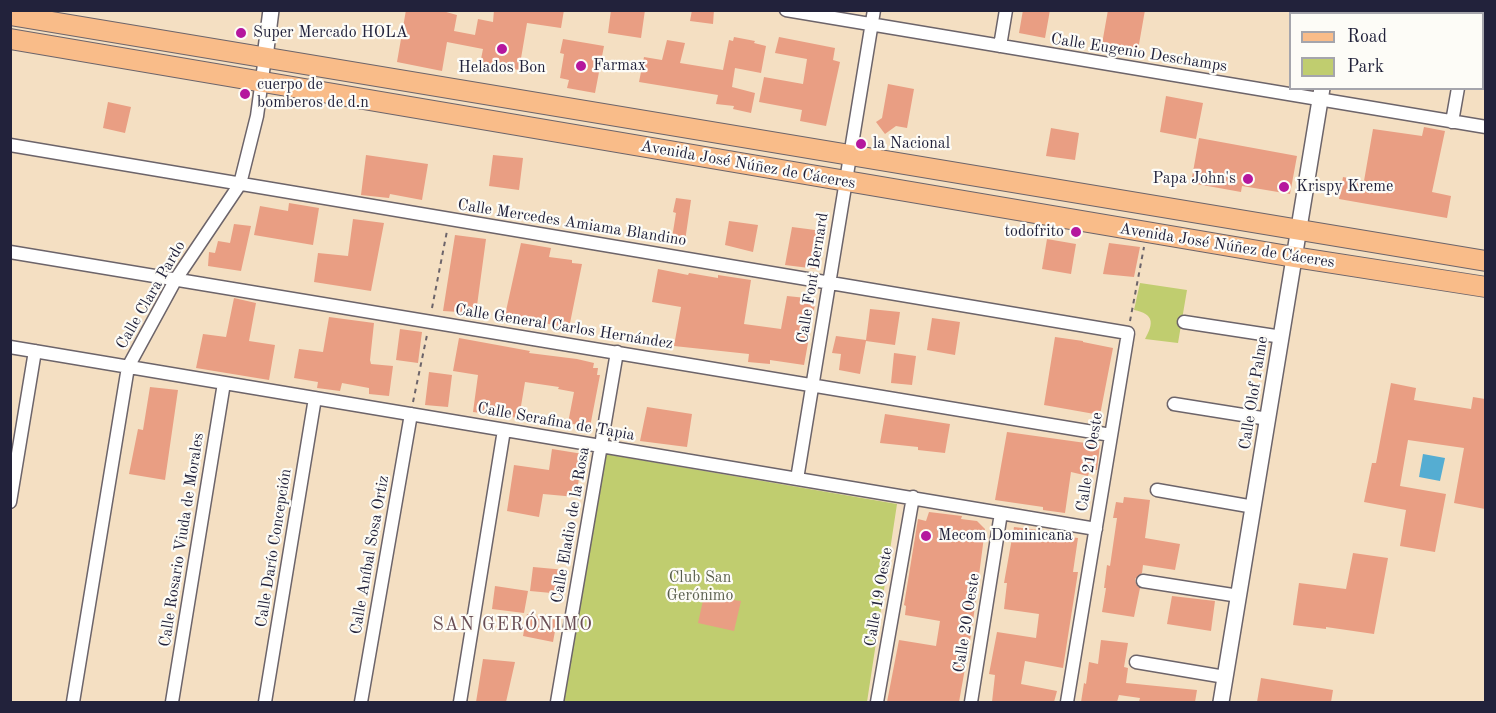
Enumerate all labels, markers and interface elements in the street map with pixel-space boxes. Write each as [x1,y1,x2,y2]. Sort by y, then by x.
legend [1289,12,1484,90]
place label: Super Mercado HOLA [253,23,408,43]
marker: Super Mercado HOLA [234,26,248,40]
text: Road [1347,28,1387,46]
street label: Calle Eugenio Deschamps [1049,30,1229,76]
marker: Helados Bon [495,42,509,56]
place label: Farmax [593,56,646,76]
place label: Helados Bon [458,58,546,78]
text: Park [1347,58,1384,76]
marker: Farmax [574,59,588,73]
place label: cuerpo de bomberos de d.n [257,75,369,113]
marker: cuerpo de bomberos de d.n [238,87,252,101]
place label: la Nacional [873,134,950,154]
street label: Avenida José Núñez de Cáceres [639,137,857,193]
marker: la Nacional [854,137,868,151]
place label: Papa John's [1153,169,1236,189]
marker: Papa John's [1241,172,1255,186]
place label: Krispy Kreme [1296,177,1393,197]
marker: Krispy Kreme [1277,180,1291,194]
street label: Calle Mercedes Amiama Blandino [456,195,688,251]
street label: Calle Font Bernard [793,211,833,345]
street label: Avenida José Núñez de Cáceres [1118,219,1336,273]
place label: todofrito [1004,222,1064,242]
marker: todofrito [1069,225,1083,239]
street label: Calle Clara Pardo [112,237,190,353]
street label: Calle General Carlos Hernández [454,300,674,354]
street label: Calle Olof Palme [1236,335,1272,451]
street label: Calle Serafina de Tapia [476,399,636,445]
street label: Calle 21 Oeste [1073,411,1107,513]
street label: Calle Rosario Viuda de Morales [156,432,208,648]
street label: Calle Eladio de la Rosa [548,445,594,605]
street label: Calle Darío Concepción [252,467,296,629]
street label: Calle Aníbal Sosa Ortiz [347,474,393,636]
place label: Mecom Dominicana [938,526,1073,546]
marker: Mecom Dominicana [919,529,933,543]
street label: Calle 19 Oeste [861,546,897,648]
park label: Club San Gerónimo [667,568,733,606]
street label: Calle 20 Oeste [950,572,984,674]
district label: SAN GERÓNIMO [433,614,593,636]

